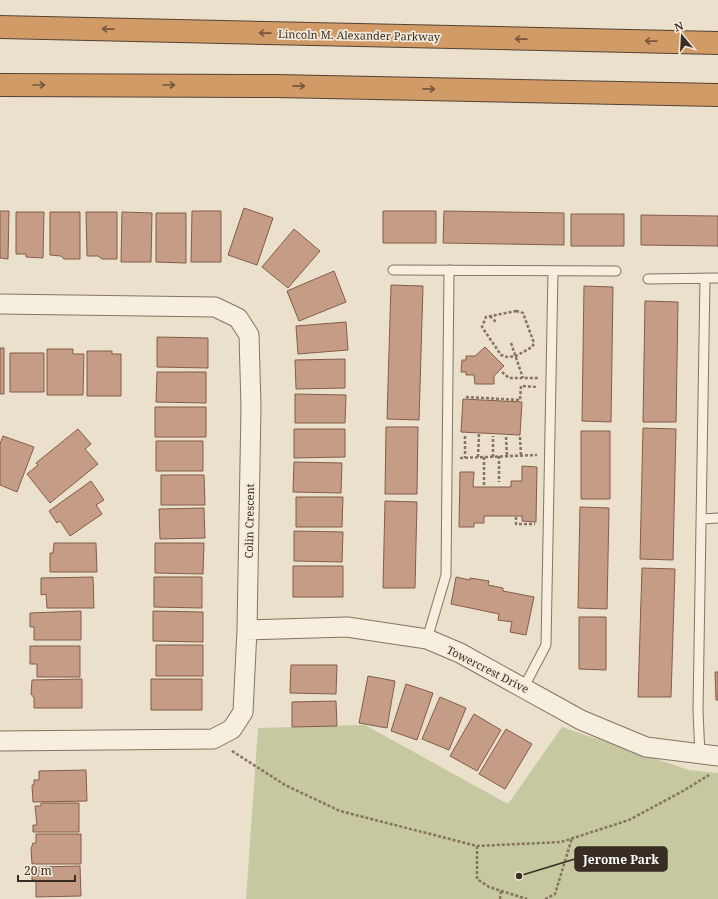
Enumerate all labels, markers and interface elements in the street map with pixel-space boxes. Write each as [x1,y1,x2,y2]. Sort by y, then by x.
north arrow [662,16,702,56]
text: N [672,17,686,34]
one-way arrow [102,25,115,33]
street label: Lincoln M. Alexander Parkway [278,26,441,44]
one-way arrow [259,29,272,37]
one-way arrow [515,35,528,42]
one-way arrow [645,38,658,45]
one-way arrow [32,81,45,89]
one-way arrow [162,81,175,89]
one-way arrow [292,82,305,90]
one-way arrow [422,85,435,93]
street label: Colin Crescent [241,483,257,559]
street label: Towercrest Drive [444,642,532,696]
callout: Jerome Park [575,847,667,871]
text: Jerome Park [582,851,659,868]
scale bar [18,857,75,883]
text: 20 m [24,862,52,879]

